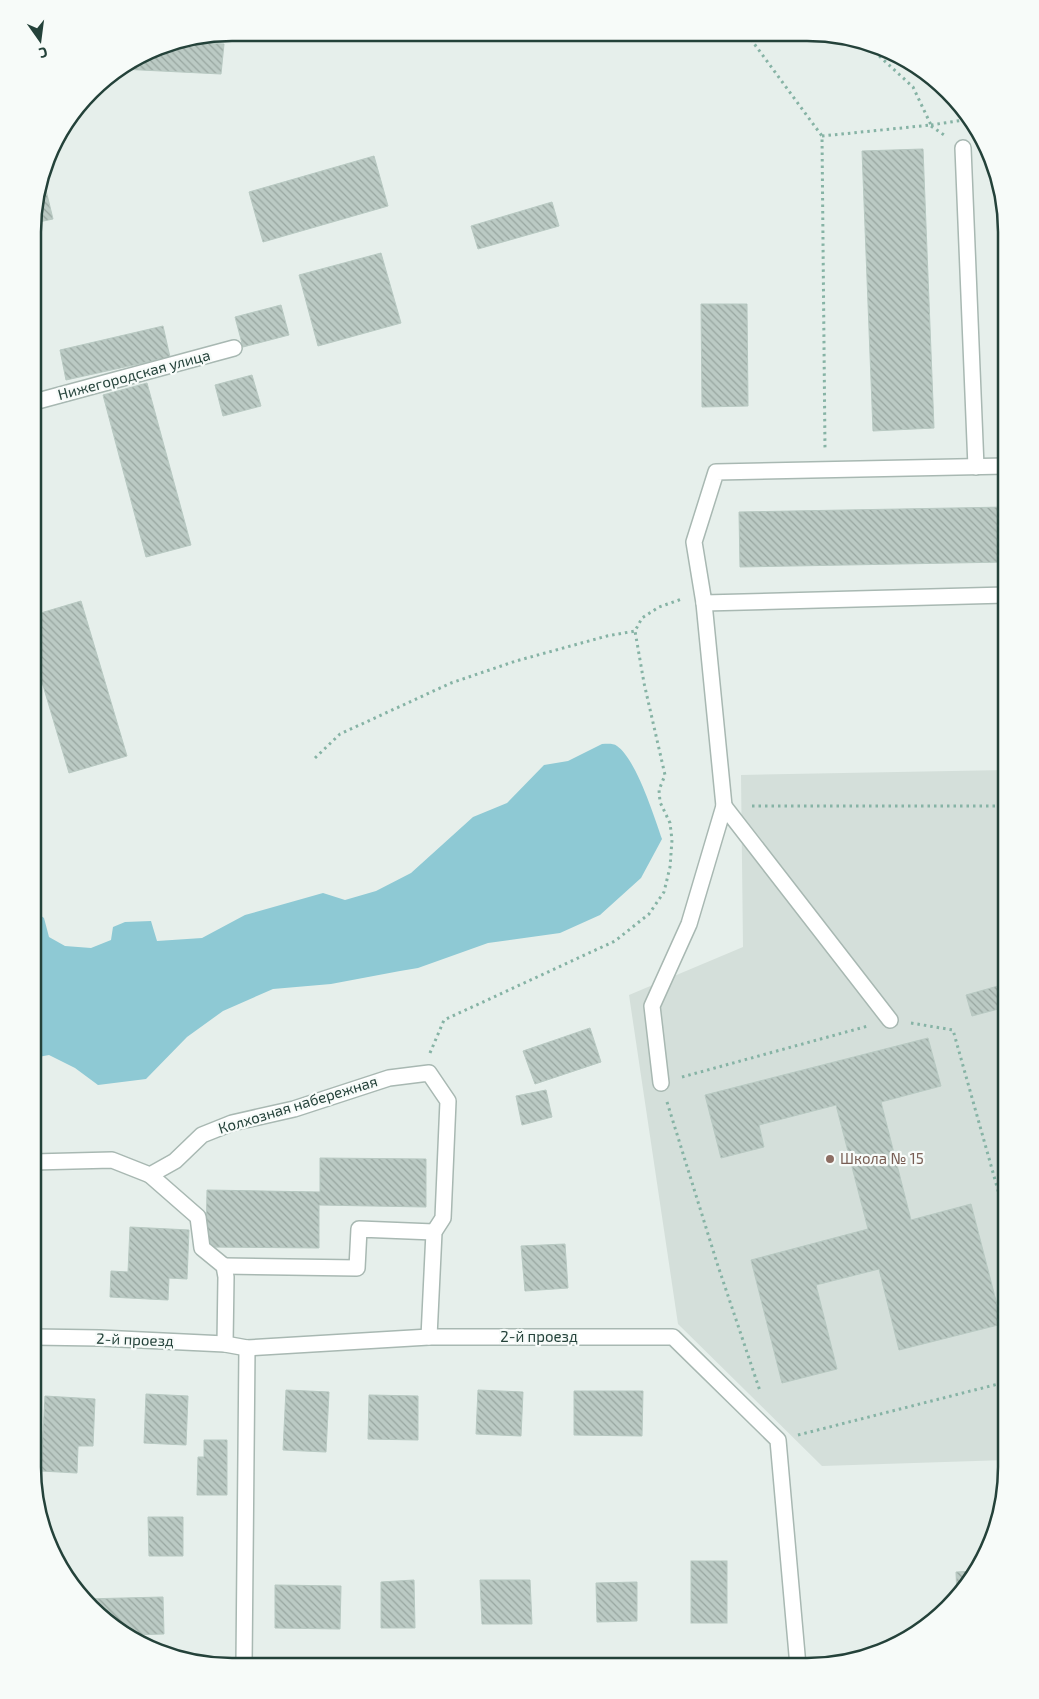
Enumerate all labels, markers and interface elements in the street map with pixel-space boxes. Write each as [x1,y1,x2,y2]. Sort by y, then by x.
north arrow [15,15,65,65]
text: С [37,44,49,62]
street label: Нижегородская улица [56,345,212,404]
street label: Колхозная набережная [216,1071,379,1137]
place label: Школа № 15 [840,1149,924,1167]
marker: Школа № 15 [824,1153,836,1165]
street label: 2-й проезд [500,1327,578,1345]
street label: 2-й проезд [96,1329,174,1349]

